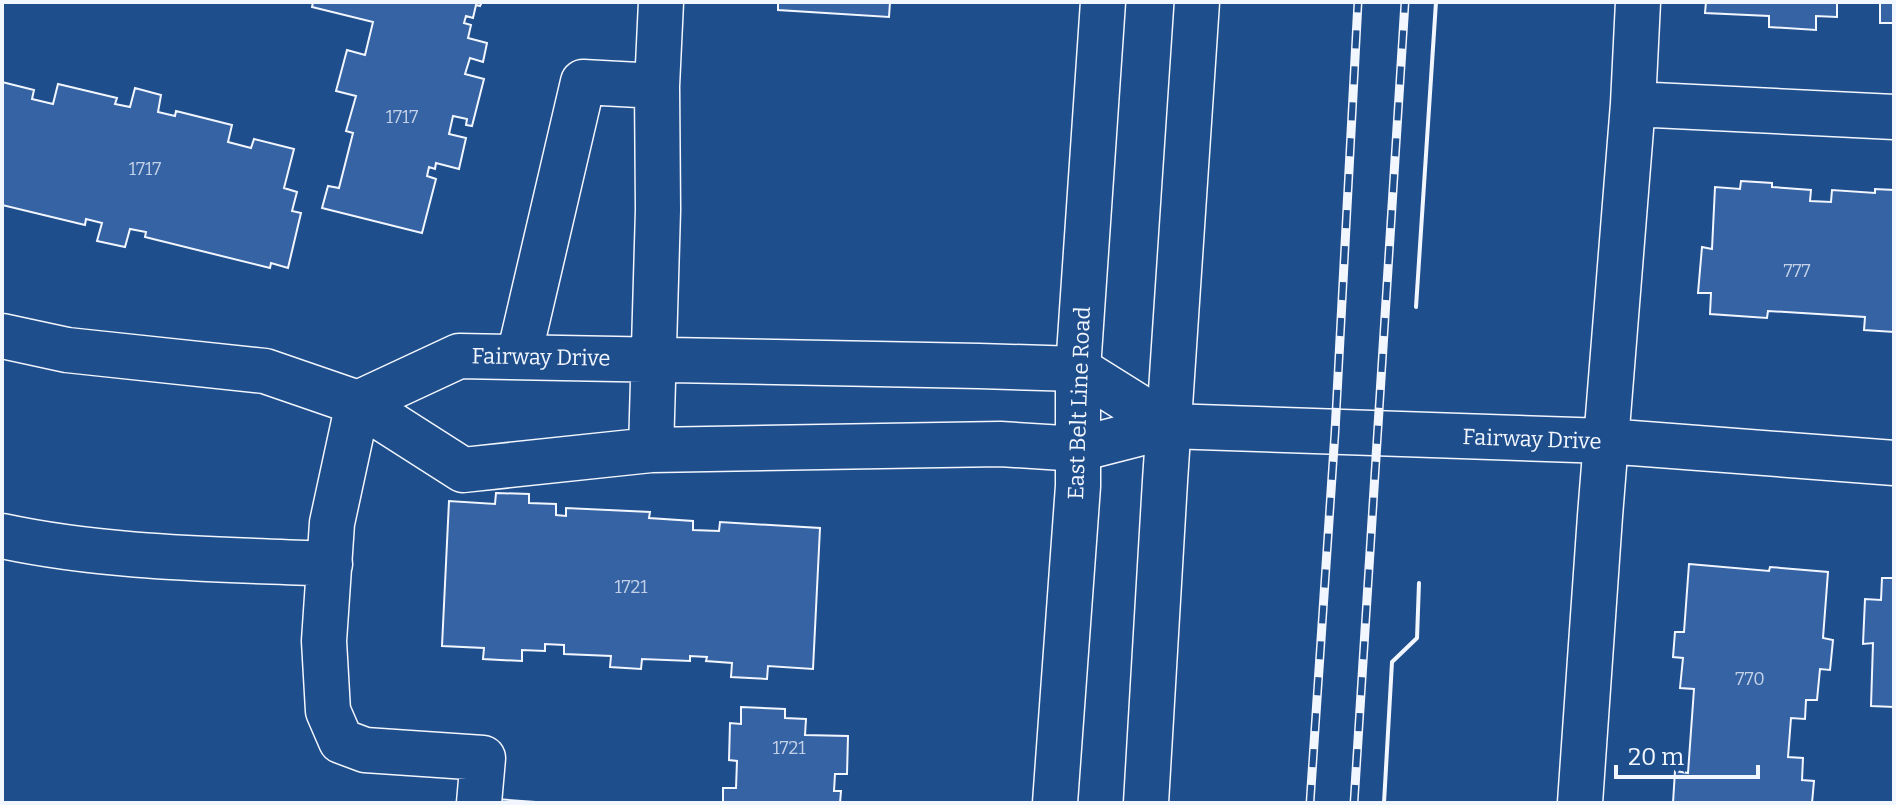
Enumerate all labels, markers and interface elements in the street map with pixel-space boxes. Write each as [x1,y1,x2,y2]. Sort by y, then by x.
house number: 1717 [386,106,418,128]
house number: 1717 [129,158,161,180]
house number: 777 [1783,260,1811,282]
street label: East Belt Line Road [1062,306,1096,500]
street label: Fairway Drive [471,342,611,372]
street label: Fairway Drive [1462,423,1602,455]
house number: 1721 [614,576,648,598]
house number: 770 [1735,668,1765,690]
scale bar [1616,729,1758,779]
house number: 1721 [772,737,806,759]
text: 20 m [1628,743,1684,771]

